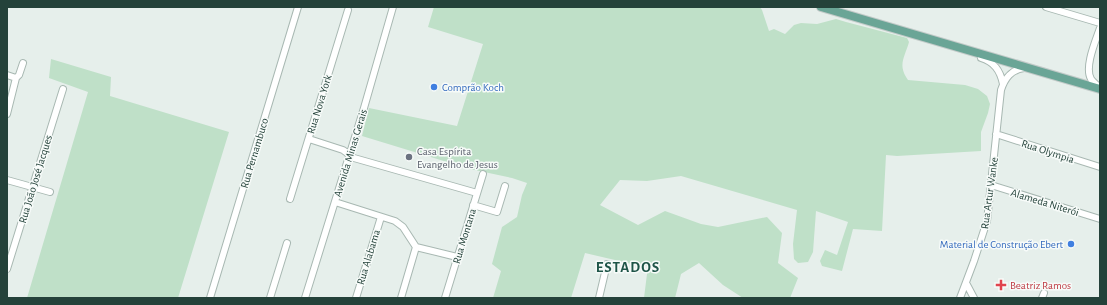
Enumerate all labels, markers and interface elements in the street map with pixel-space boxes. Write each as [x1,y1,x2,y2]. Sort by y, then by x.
street label: Rua Nova York [305,73,334,135]
marker: Comprão Koch [429,82,439,92]
place label: Comprão Koch [442,82,504,93]
street label: Avenida Minas Gerais [332,108,369,198]
street label: Rua Pernambuco [239,117,270,189]
street label: Rua João José Jacques [17,134,54,225]
street label: Rua Olympia [1020,138,1076,165]
place label: Casa Espírita Evangelho de Jesus [417,146,498,170]
marker: Casa Espírita Evangelho de Jesus [404,152,414,162]
street label: Rua Artur Wanke [979,156,1000,230]
street label: Alameda Niterói [1009,187,1080,218]
street label: Rua Montana [451,207,478,265]
street label: Rua Alabama [355,228,382,286]
place label: Material de Construção Ebert [940,239,1063,250]
marker: Material de Construção Ebert [1066,239,1076,249]
district label: ESTADOS [596,260,660,275]
marker: Beatriz Ramos [995,279,1007,291]
place label: Beatriz Ramos [1010,280,1071,291]

